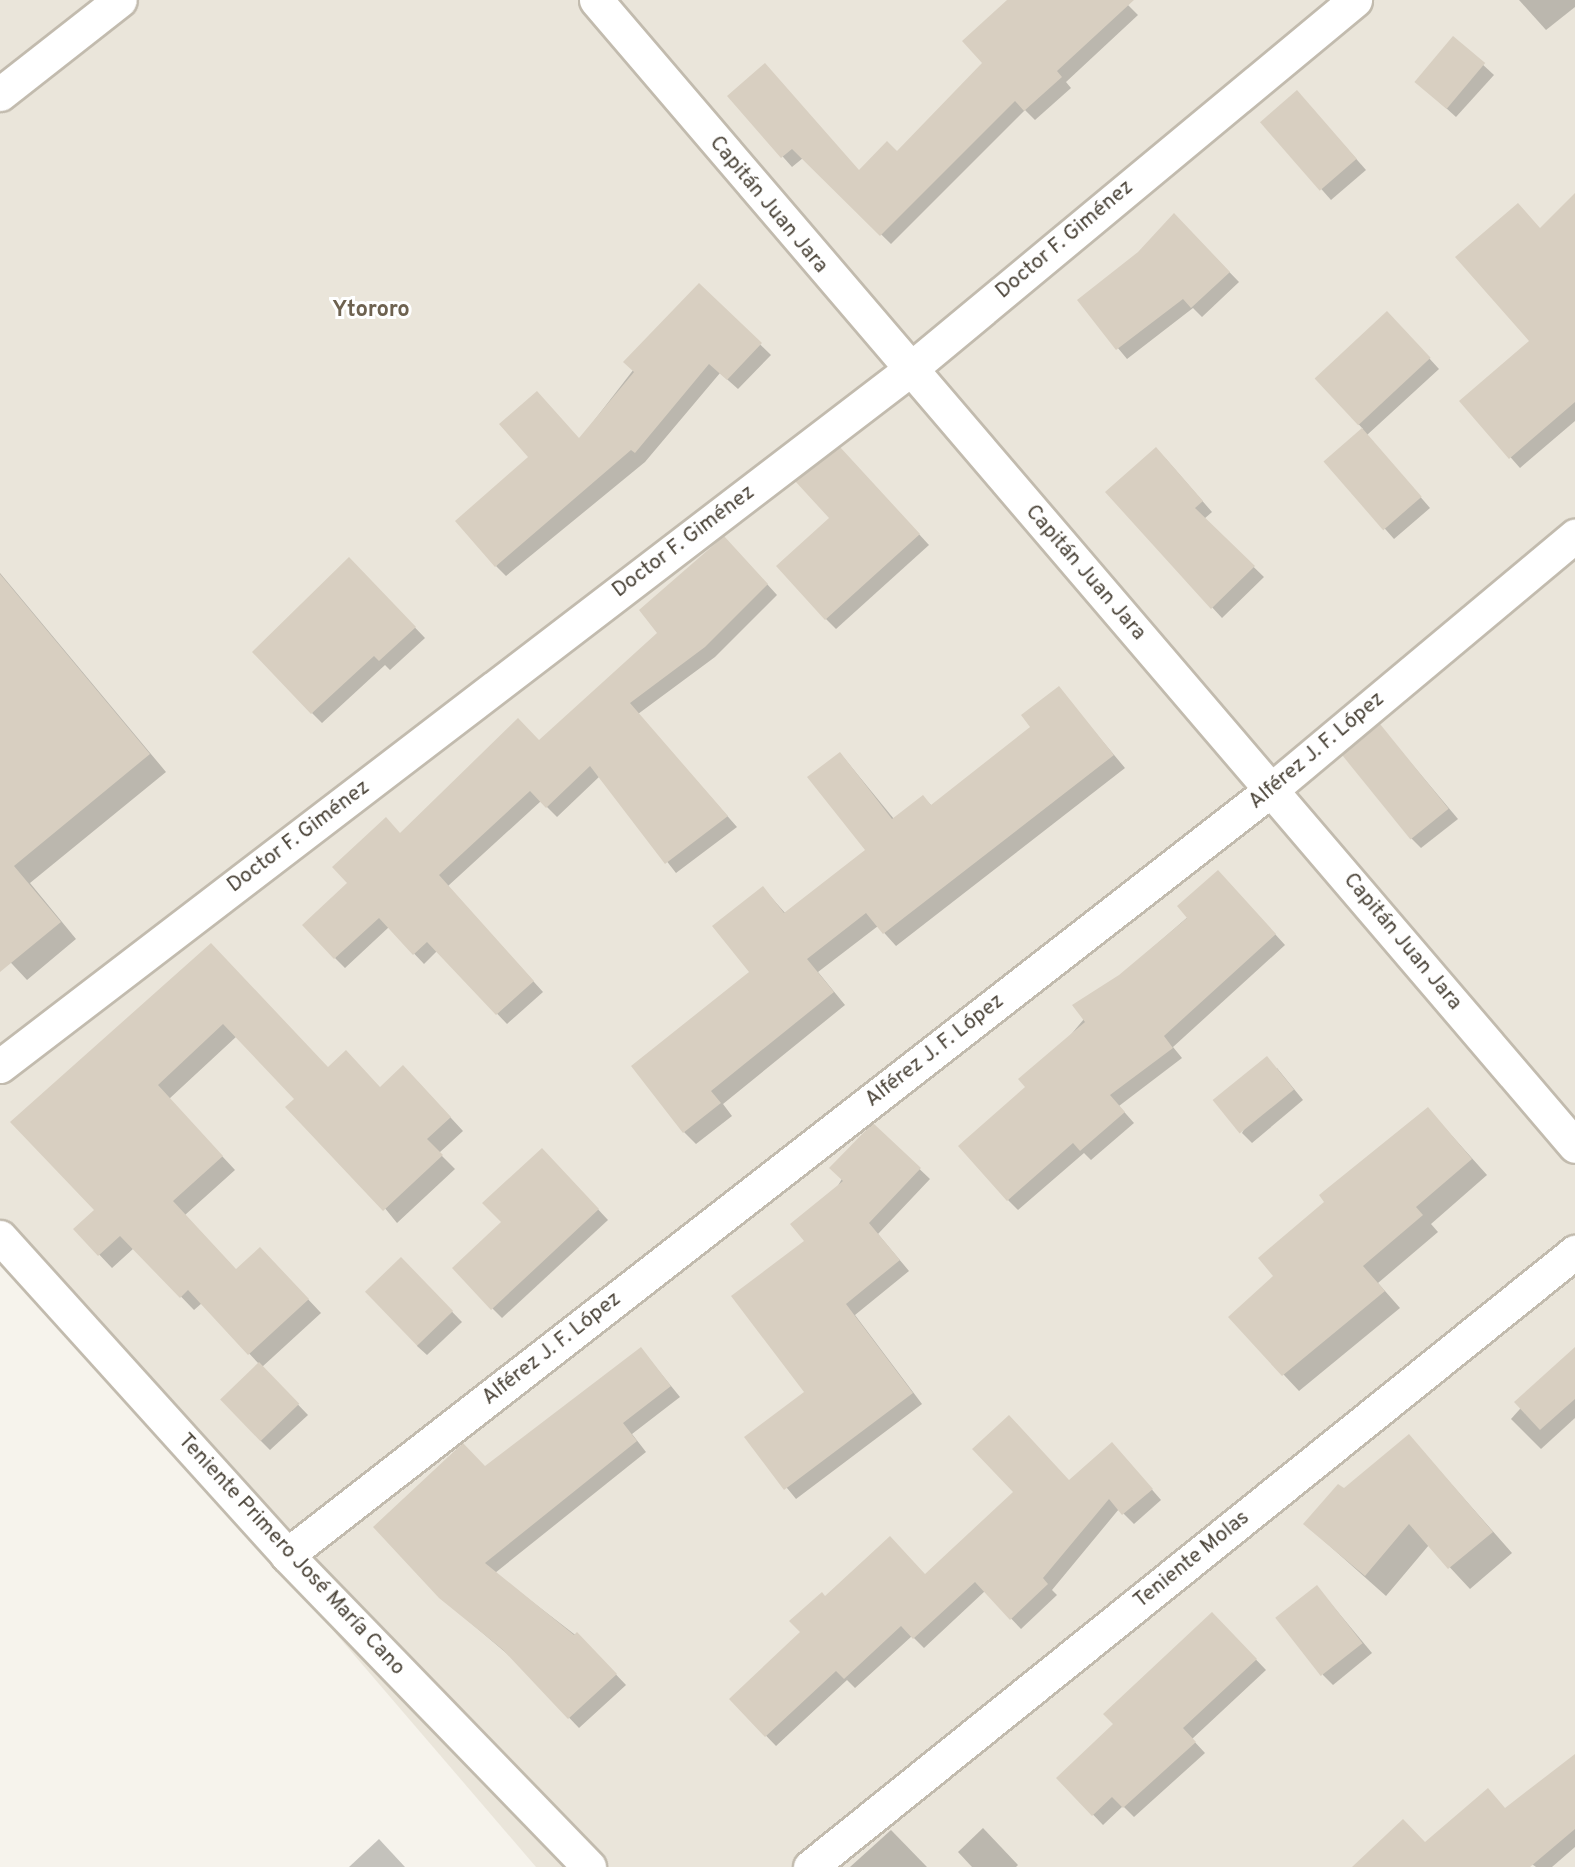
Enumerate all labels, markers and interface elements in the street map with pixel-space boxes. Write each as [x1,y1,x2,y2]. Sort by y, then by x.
street label: Capitán Juan Jara [703,131,833,279]
street label: Doctor F. Giménez [991,175,1139,305]
district label: Ytororo [332,298,410,324]
street label: Doctor F. Giménez [608,480,760,604]
street label: Capitán Juan Jara [1019,500,1151,646]
street label: Alférez J. F. López [1244,687,1390,815]
street label: Doctor F. Giménez [223,775,375,899]
street label: Capitán Juan Jara [1337,868,1467,1016]
street label: Alférez J. F. López [861,989,1009,1113]
street label: Alférez J. F. López [478,1287,626,1411]
street label: Teniente Primero José María Cano [172,1429,410,1681]
street label: Teniente Molas [1129,1506,1255,1614]

